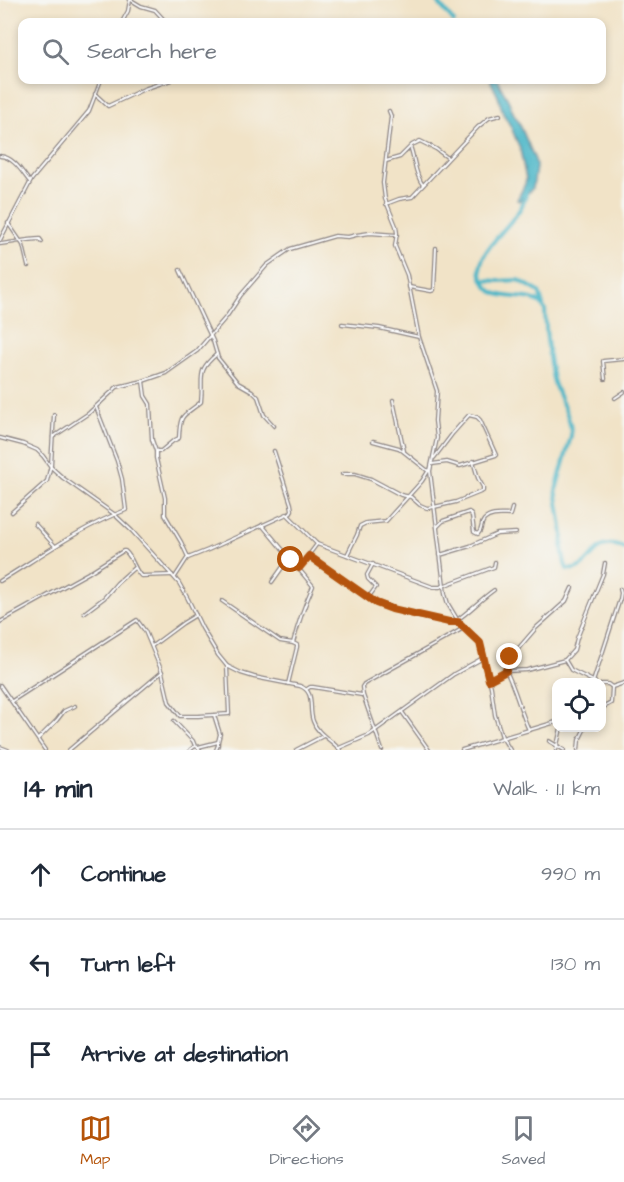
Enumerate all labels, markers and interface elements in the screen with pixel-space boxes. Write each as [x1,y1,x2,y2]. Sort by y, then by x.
search box [18,18,606,84]
icon: search [39,35,72,68]
text: Search here [87,36,217,67]
route start [277,546,303,572]
route end [496,643,522,669]
map controls [552,678,606,732]
button: locate [552,678,606,732]
text: 14 min [24,771,93,807]
text: Walk · 1.1 km [493,775,600,803]
icon: ahead [24,858,57,891]
text: Continue [81,859,166,890]
text: 990 m [541,860,600,888]
icon: left [24,948,57,981]
text: Turn left [81,949,175,980]
text: 130 m [551,950,600,978]
icon: arrive [24,1038,57,1071]
text: Arrive at destination [81,1039,288,1070]
tab: Map [79,1112,112,1170]
tab: Directions [270,1112,344,1170]
tab: Saved [502,1112,545,1170]

